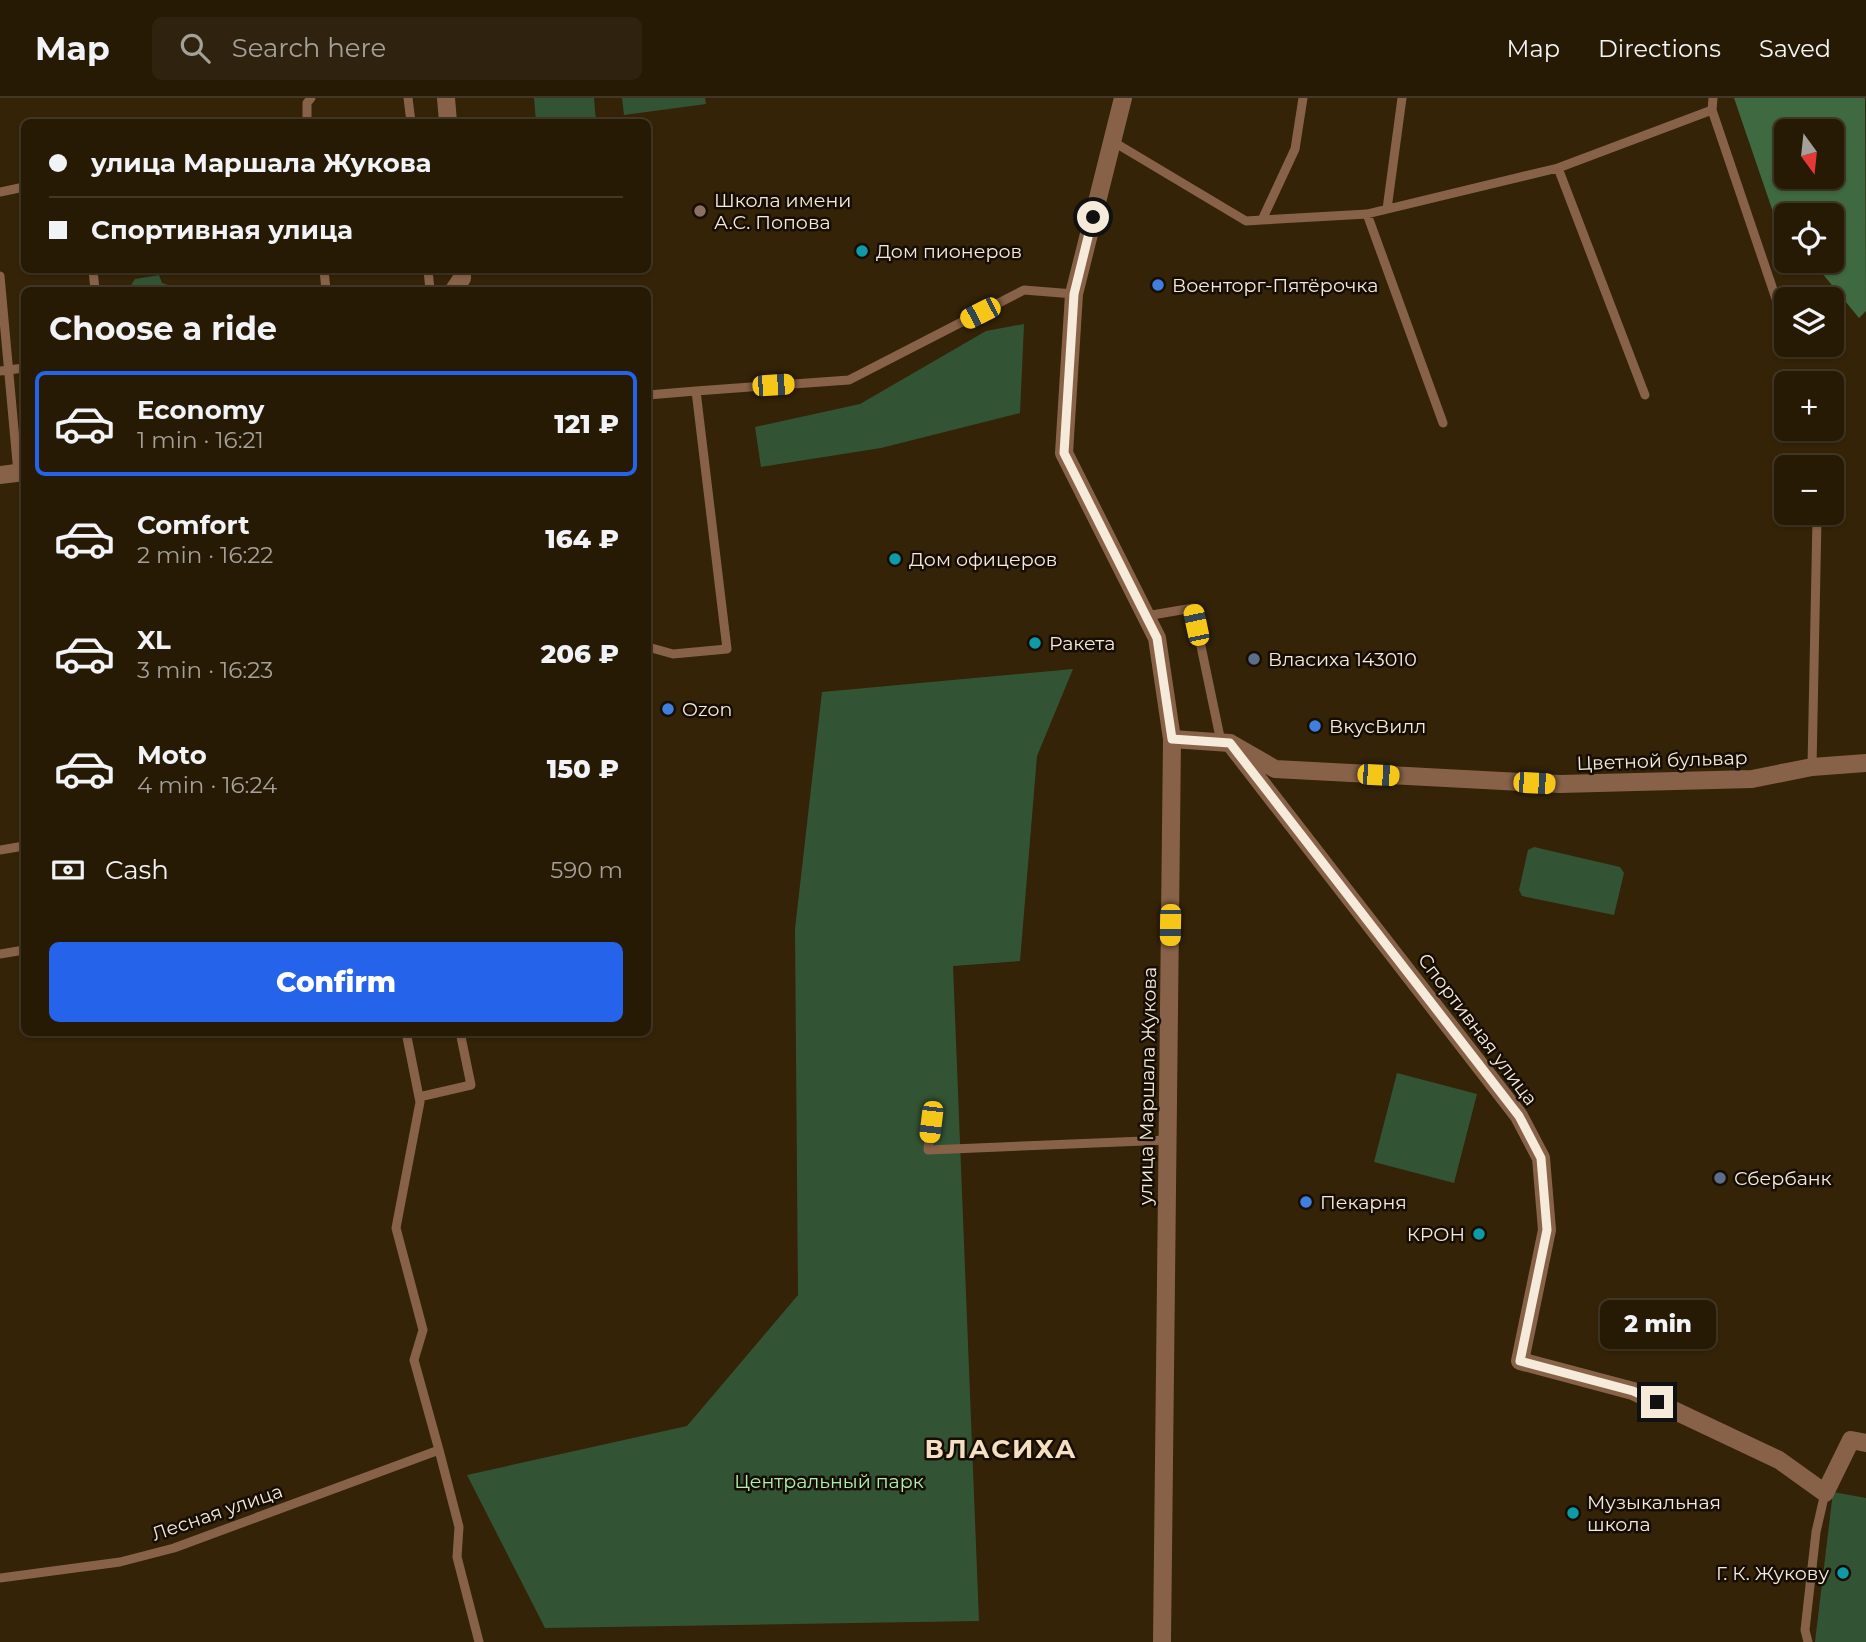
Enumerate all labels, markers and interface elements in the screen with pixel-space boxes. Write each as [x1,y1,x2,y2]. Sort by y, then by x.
search box [152,17,642,80]
text: Map [35,28,110,68]
icon: search [176,29,214,67]
text: Search here [232,32,386,64]
text: Map [1507,34,1560,63]
text: Directions [1598,34,1721,63]
text: Saved [1759,34,1831,63]
north arrow [1774,119,1844,189]
map controls [1774,119,1844,525]
text: улица Маршала Жукова [91,147,432,179]
place label: Школа имени А.С. Попова [714,189,851,234]
route start [1077,201,1109,233]
marker: Школа имени А.С. Попова [692,203,708,219]
button: locate [1774,203,1844,273]
text: Спортивная улица [91,214,353,246]
place label: Дом пионеров [876,240,1022,263]
marker: Дом пионеров [854,243,870,259]
place label: Военторг-Пятёрочка [1172,274,1378,297]
marker: Военторг-Пятёрочка [1150,277,1166,293]
button: layers [1774,287,1844,357]
car [957,294,1004,332]
text: Choose a ride [49,309,277,348]
button: + [1774,371,1844,441]
car [752,373,795,397]
icon: car [53,392,116,455]
text: Economy [137,394,264,426]
text: 121 ₽ [554,408,619,440]
text: 1 min · 16:21 [137,426,264,454]
button: − [1774,455,1844,525]
icon: car [53,507,116,570]
text: Comfort [137,509,249,541]
text: 164 ₽ [545,523,619,555]
text: 2 min · 16:22 [137,541,273,569]
place label: Дом офицеров [909,548,1057,571]
marker: Дом офицеров [887,551,903,567]
car [1182,602,1211,648]
icon: car [53,622,116,685]
text: XL [137,624,171,656]
place label: Ракета [1049,632,1115,655]
marker: Ракета [1027,635,1043,651]
text: 206 ₽ [541,638,619,670]
place label: Власиха 143010 [1268,648,1417,671]
marker: Власиха 143010 [1246,651,1262,667]
text: 3 min · 16:23 [137,656,273,684]
place label: Ozon [682,698,732,721]
marker: Ozon [660,701,676,717]
place label: ВкусВилл [1329,715,1426,738]
marker: ВкусВилл [1307,718,1323,734]
icon: car [53,737,116,800]
text: Moto [137,739,207,771]
street label: Цветной бульвар [1576,746,1748,775]
text: 150 ₽ [547,753,619,785]
car [1357,763,1400,787]
text: 4 min · 16:24 [137,771,277,799]
car [1513,771,1556,795]
icon: cash [49,851,87,889]
text: Cash [105,854,169,886]
text: 590 m [550,856,623,884]
car [1160,904,1181,946]
button: Confirm [49,942,623,1022]
street label: Спортивная улица [1413,949,1542,1110]
street label: улица Маршала Жукова [1134,967,1161,1206]
car [919,1100,944,1144]
place label: Сбербанк [1734,1167,1832,1190]
marker: Сбербанк [1712,1170,1728,1186]
place label: Пекарня [1320,1191,1407,1214]
marker: Пекарня [1298,1194,1314,1210]
place label: КРОН [1407,1223,1465,1246]
marker: КРОН [1471,1226,1487,1242]
callout: 2 min [1599,1300,1715,1350]
text: 2 min [1624,1310,1692,1338]
route end [1641,1386,1673,1418]
district label: ВЛАСИХА [925,1433,1077,1465]
park label: Центральный парк [734,1470,924,1493]
street label: Лесная улица [149,1479,286,1546]
place label: Музыкальная школа [1587,1491,1721,1536]
marker: Музыкальная школа [1565,1505,1581,1521]
place label: Г. К. Жукову [1716,1562,1829,1585]
marker: Г. К. Жукову [1835,1565,1851,1581]

